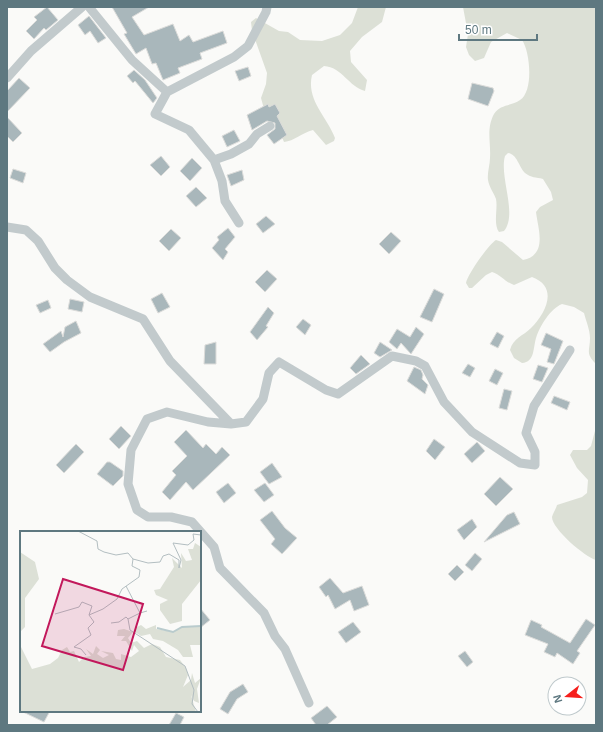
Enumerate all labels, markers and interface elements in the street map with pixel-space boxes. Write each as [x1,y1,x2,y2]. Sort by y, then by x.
scale bar [459,16,537,42]
text: 50 m [465,23,492,37]
inset map [20,531,201,712]
north arrow [547,676,587,716]
text: N [551,693,564,704]

